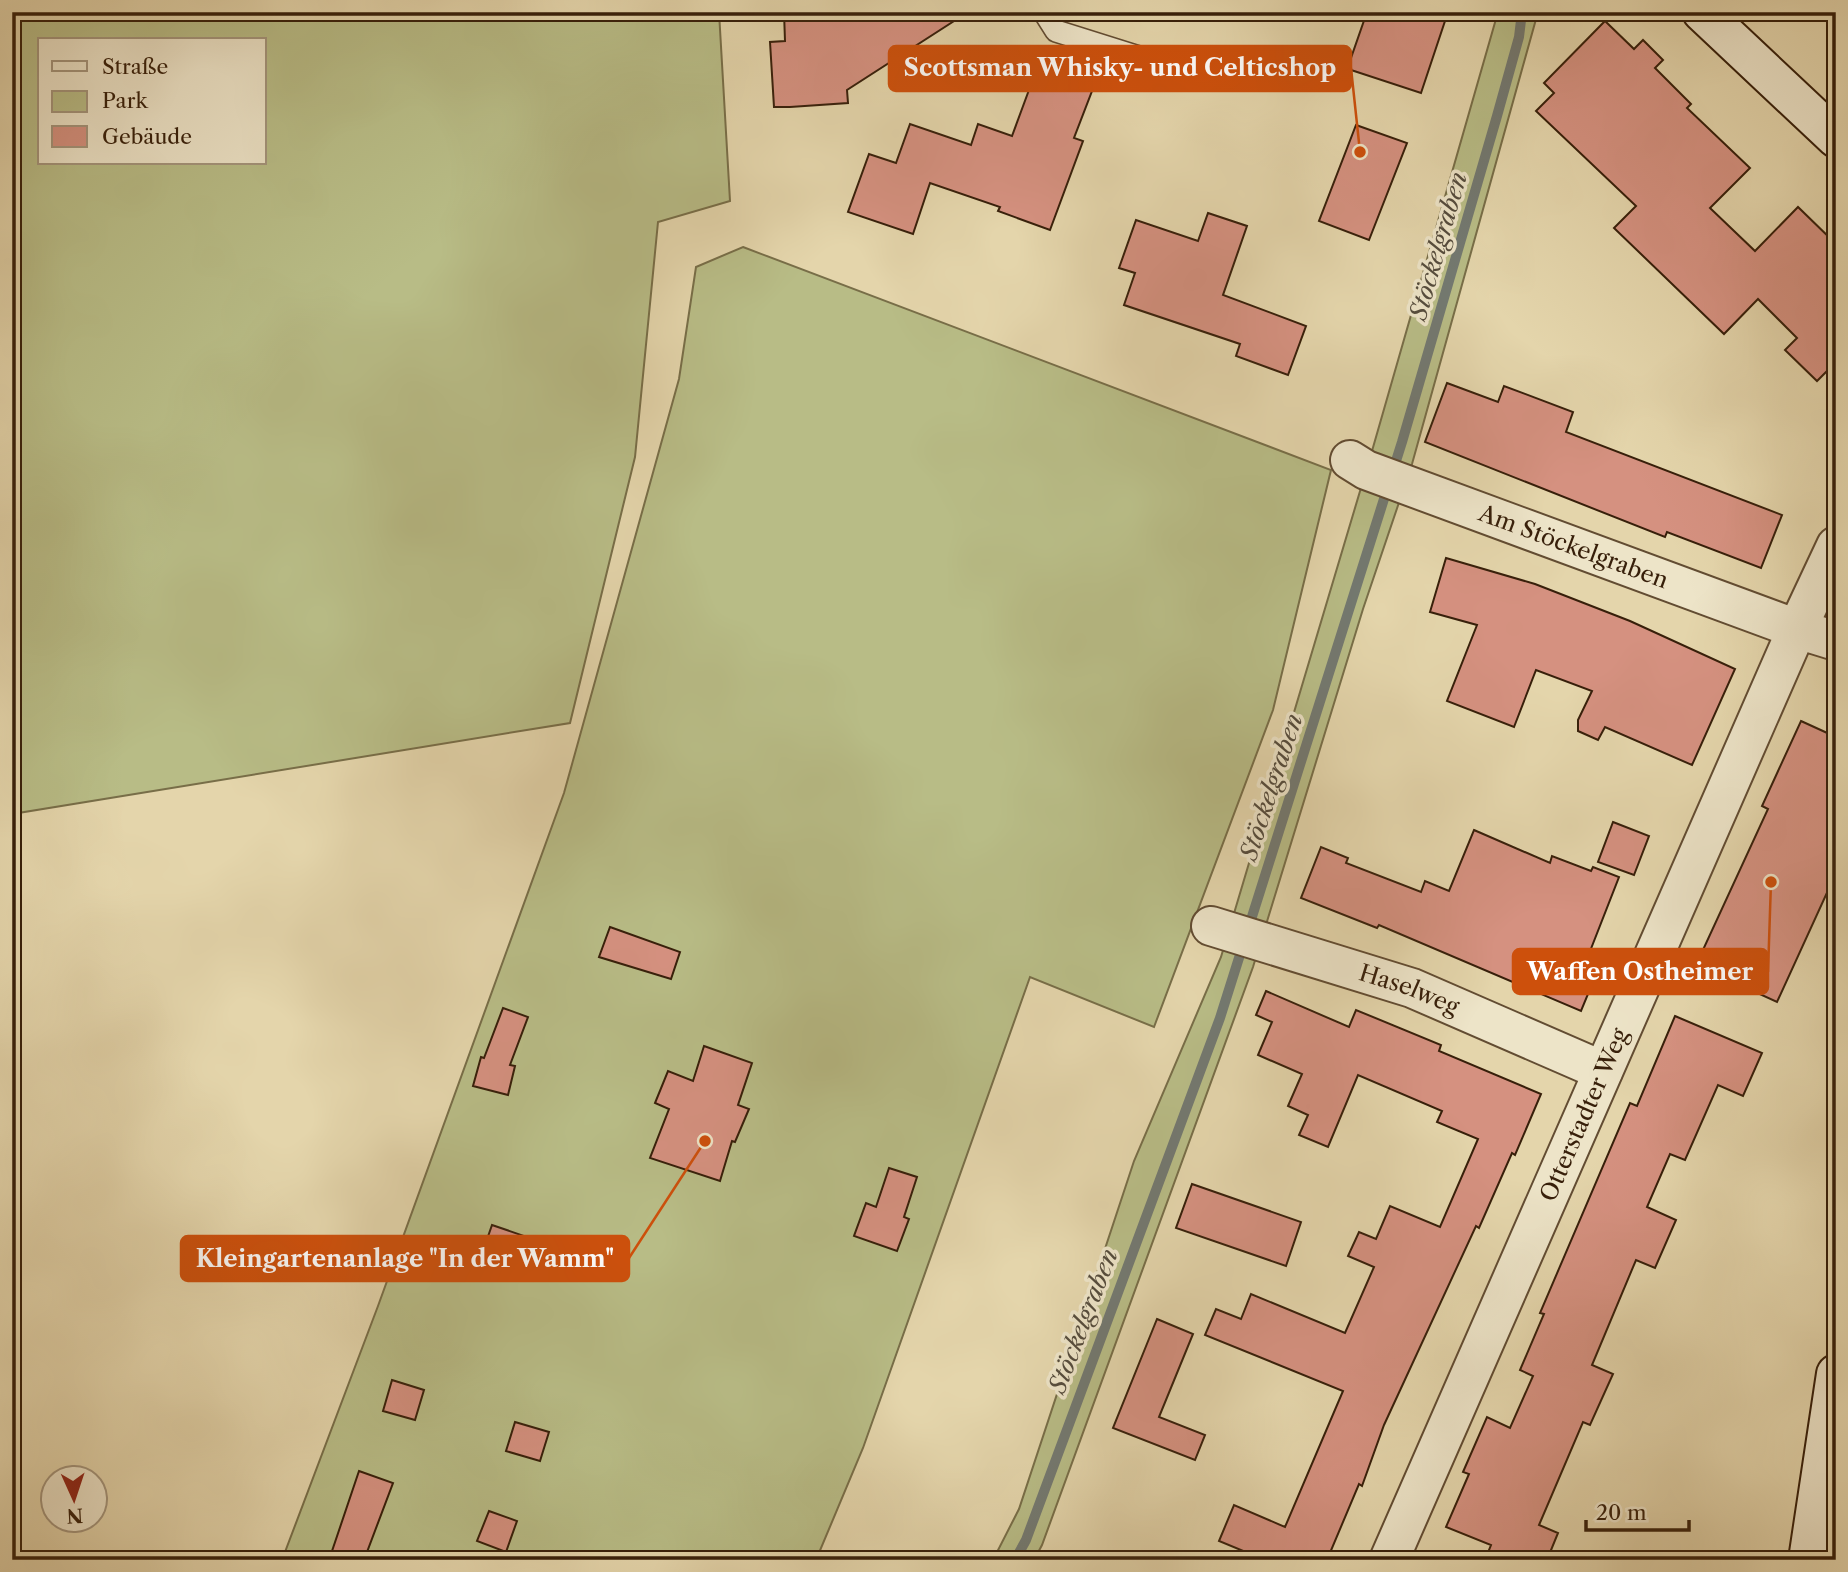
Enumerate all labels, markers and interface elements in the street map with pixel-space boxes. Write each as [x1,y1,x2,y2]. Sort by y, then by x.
legend [38,38,266,164]
callout: Scottsman Whisky- und Celticshop [889,46,1351,91]
text: Scottsman Whisky- und Celticshop [904,53,1336,82]
text: Straße [102,54,168,79]
text: Park [102,88,148,113]
text: Gebäude [102,124,192,149]
water label: Stöckelgraben [1403,169,1473,325]
street label: Am Stöckelgraben [1474,498,1672,594]
water label: Stöckelgraben [1233,710,1308,866]
callout: Waffen Ostheimer [1513,949,1768,994]
text: Waffen Ostheimer [1526,957,1754,986]
street label: Haselweg [1356,959,1464,1021]
street label: Otterstadter Weg [1534,1023,1635,1206]
callout: Kleingartenanlage "In der Wamm" [181,1236,629,1281]
text: Kleingartenanlage "In der Wamm" [196,1244,614,1273]
water label: Stöckelgraben [1041,1245,1124,1399]
north arrow [38,1464,108,1534]
scale bar [1586,1488,1689,1532]
text: 20 m [1596,1500,1647,1525]
text: N [66,1504,84,1527]

